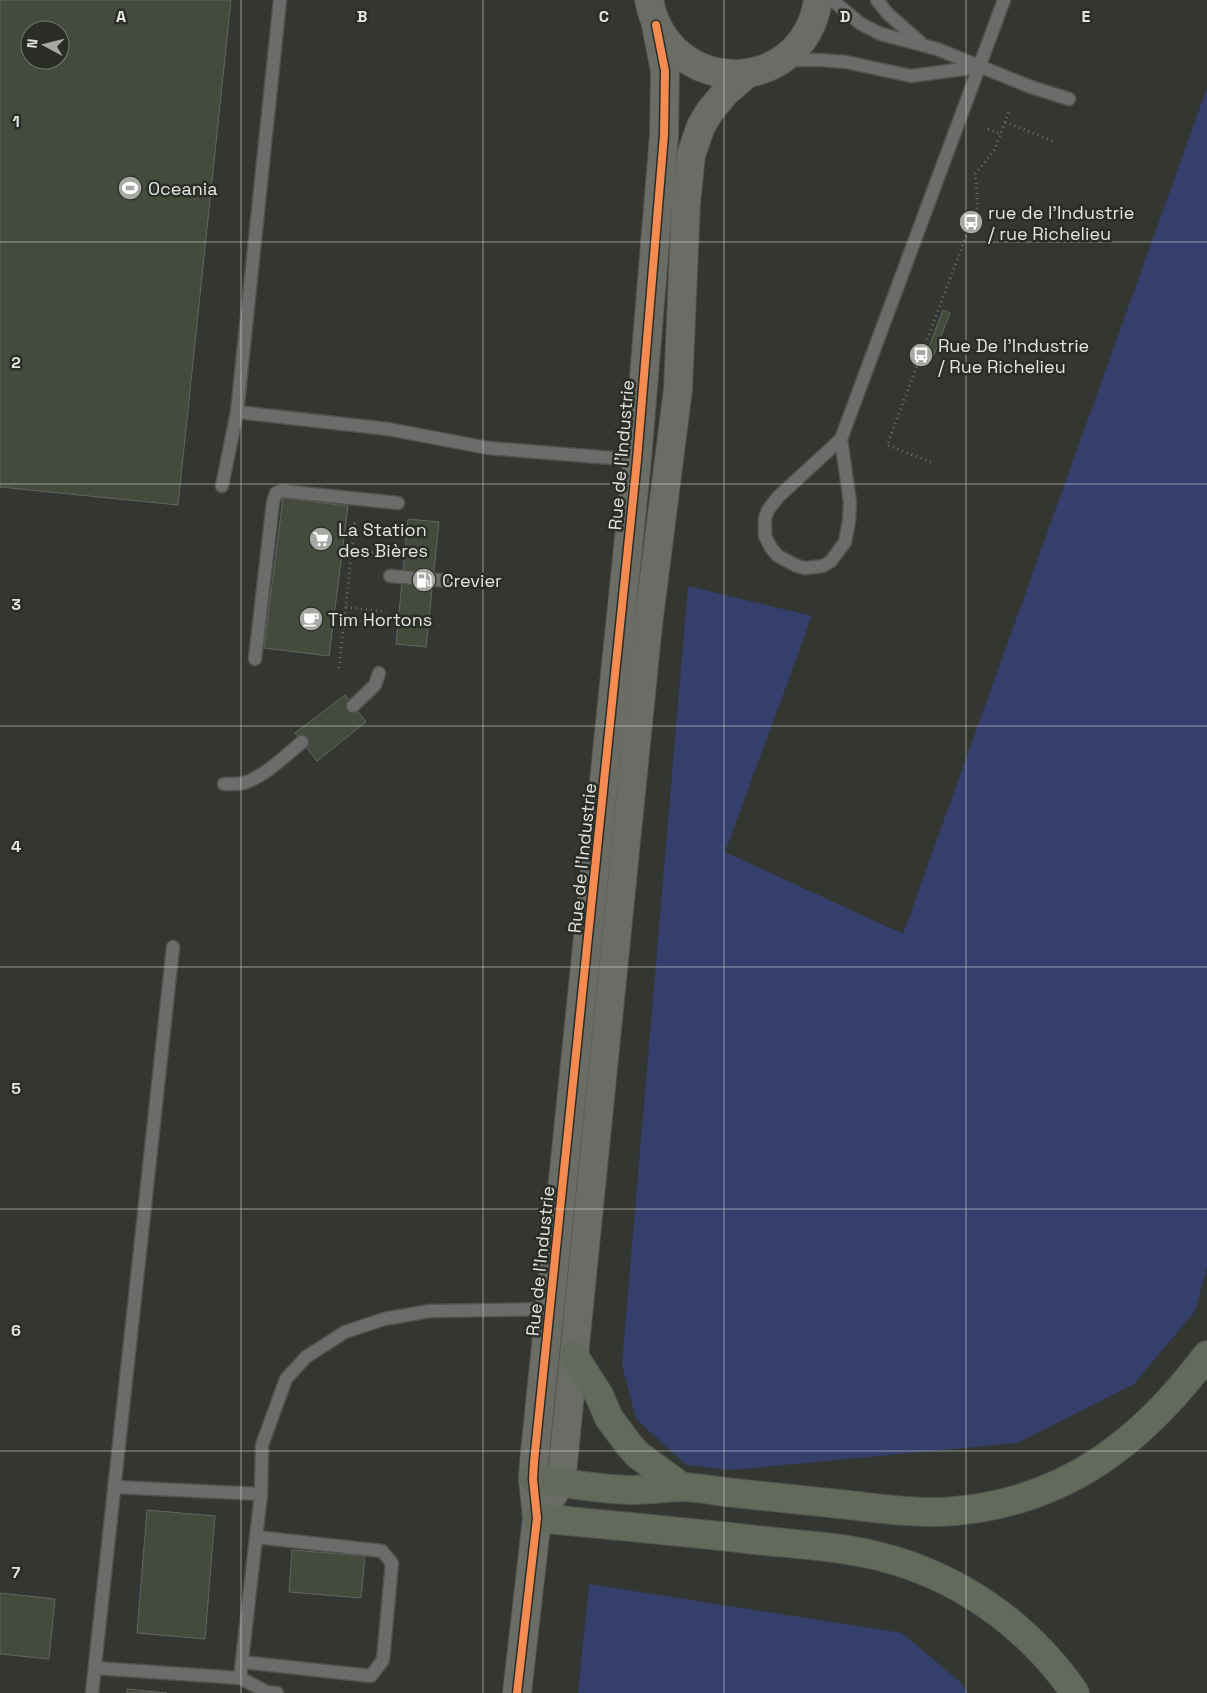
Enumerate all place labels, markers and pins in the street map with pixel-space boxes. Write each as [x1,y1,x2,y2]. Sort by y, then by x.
sports icon: Oceania [117,175,143,201]
place label: Oceania [148,177,218,200]
place label: rue de l'Industrie / rue Richelieu [988,201,1134,245]
bus stop icon: rue de l'Industrie / rue Richelieu [958,209,984,235]
place label: Rue De l'Industrie / Rue Richelieu [938,334,1089,378]
bus stop icon: Rue De l'Industrie / Rue Richelieu [908,342,934,368]
place label: La Station des Bières [338,518,428,562]
supermarket icon: La Station des Bières [308,526,334,552]
fuel station icon: Crevier [411,567,437,593]
place label: Crevier [442,569,502,592]
cafe icon: Tim Hortons [298,606,324,632]
place label: Tim Hortons [328,608,432,631]

